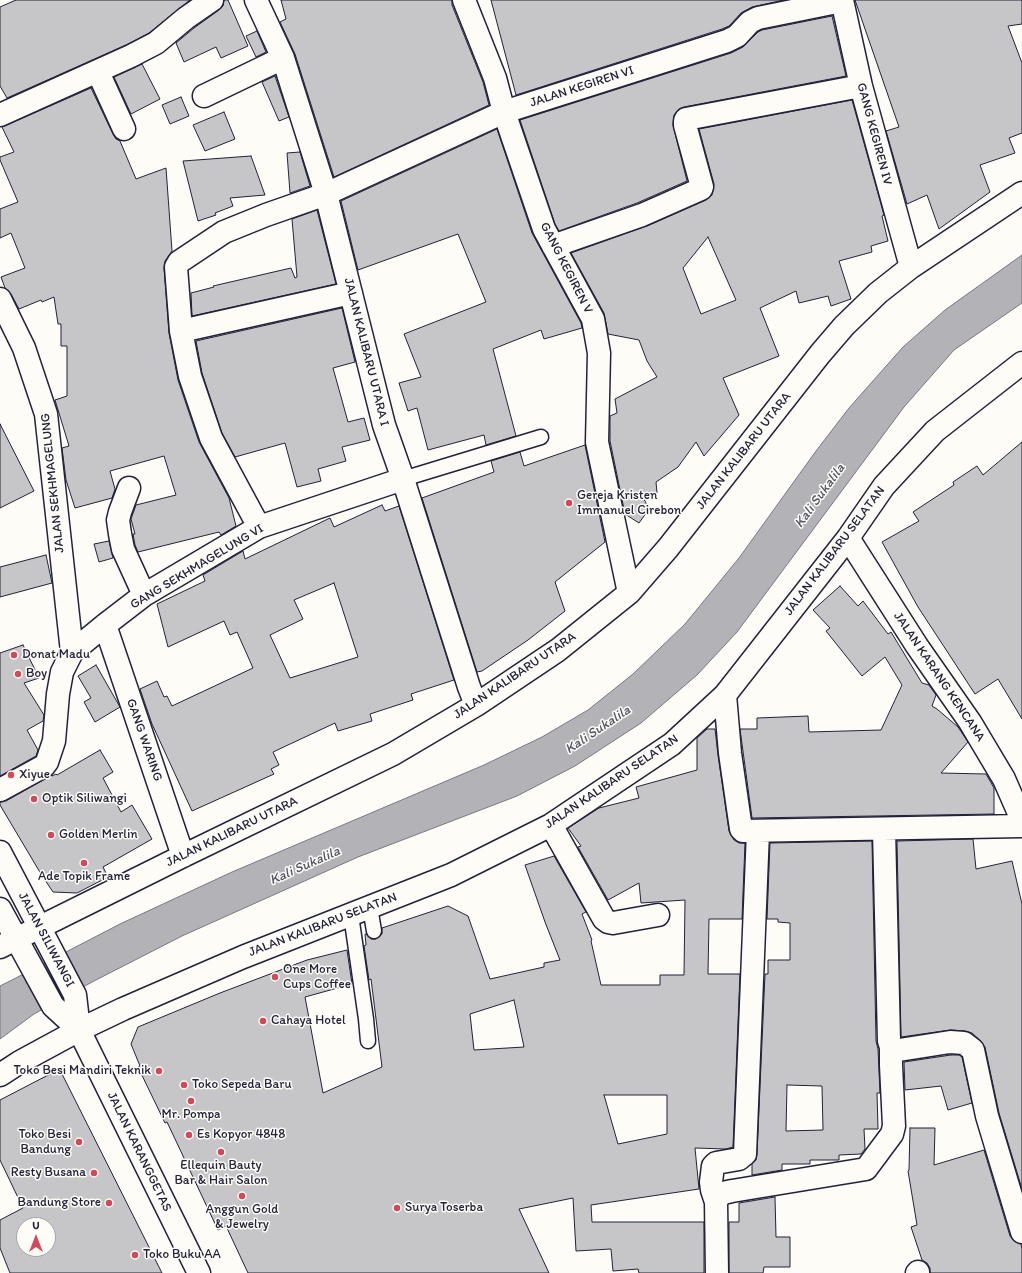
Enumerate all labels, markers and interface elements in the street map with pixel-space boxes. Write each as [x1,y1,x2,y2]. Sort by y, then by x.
street label: JALAN KEGIREN VI [528,63,636,111]
street label: GANG KEGIREN IV [853,81,895,187]
street label: GANG KEGIREN V [536,220,596,316]
street label: JALAN KALIBARU UTARA I [340,276,392,428]
street label: JALAN KALIBARU UTARA [693,389,795,513]
street label: JALAN SEKHMAGELUNG [38,412,68,554]
water label: Kali Sukalila [791,461,849,531]
street label: JALAN KALIBARU SELATAN [781,483,889,619]
place label: Gereja Kristen Immanuel Cirebon [577,488,681,519]
marker: Gereja Kristen Immanuel Cirebon [564,498,574,508]
street label: GANG SEKHMAGELUNG VI [128,521,266,613]
street label: JALAN KARANG KENCANA [890,609,988,745]
street label: JALAN KALIBARU UTARA [451,629,579,723]
place label: Donat Madu [22,647,90,663]
marker: Donat Madu [9,650,19,660]
place label: Boy [26,666,47,682]
marker: Boy [13,669,23,679]
street label: GANG WARING [123,697,165,783]
water label: Kali Sukalila [562,702,634,758]
street label: JALAN KALIBARU SELATAN [542,731,682,833]
place label: Xiyue [19,767,50,783]
marker: Xiyue [6,770,16,780]
place label: Optik Siliwangi [42,791,127,807]
street label: JALAN KALIBARU UTARA [164,793,300,871]
marker: Optik Siliwangi [29,794,39,804]
place label: Golden Merlin [59,827,138,843]
marker: Golden Merlin [46,830,56,840]
water label: Kali Sukalila [267,843,343,889]
marker: Ade Topik Frame [79,858,89,868]
place label: Ade Topik Frame [38,869,130,885]
street label: JALAN KALIBARU SELATAN [247,889,399,961]
street label: JALAN SILIWANGI [14,890,78,990]
place label: One More Cups Coffee [283,962,351,993]
marker: One More Cups Coffee [270,972,280,982]
place label: Cahaya Hotel [271,1013,346,1029]
marker: Cahaya Hotel [258,1016,268,1026]
place label: Toko Besi Mandiri Teknik [14,1063,151,1079]
marker: Toko Besi Mandiri Teknik [154,1066,164,1076]
place label: Toko Sepeda Baru [192,1077,292,1093]
marker: Toko Sepeda Baru [179,1080,189,1090]
street label: JALAN KARANGGETAS [103,1090,175,1214]
marker: Mr. Pompa [186,1096,196,1106]
place label: Mr. Pompa [162,1107,220,1123]
place label: Toko Besi Bandung [18,1127,71,1158]
place label: Es Kopyor 4848 [197,1127,285,1143]
marker: Es Kopyor 4848 [184,1130,194,1140]
marker: Toko Besi Bandung [74,1137,84,1147]
marker: Ellequin Bauty Bar & Hair Salon [216,1147,226,1157]
place label: Ellequin Bauty Bar & Hair Salon [174,1158,268,1189]
place label: Resty Busana [11,1165,86,1181]
marker: Resty Busana [89,1168,99,1178]
marker: Anggun Gold & Jewelry [237,1191,247,1201]
place label: Bandung Store [18,1195,101,1211]
marker: Bandung Store [104,1198,114,1208]
place label: Surya Toserba [405,1200,483,1216]
place label: Anggun Gold & Jewelry [206,1202,278,1233]
marker: Surya Toserba [392,1203,402,1213]
north arrow [16,1217,56,1257]
text: U [32,1219,40,1232]
place label: Toko Buku AA [143,1247,221,1263]
marker: Toko Buku AA [130,1250,140,1260]

